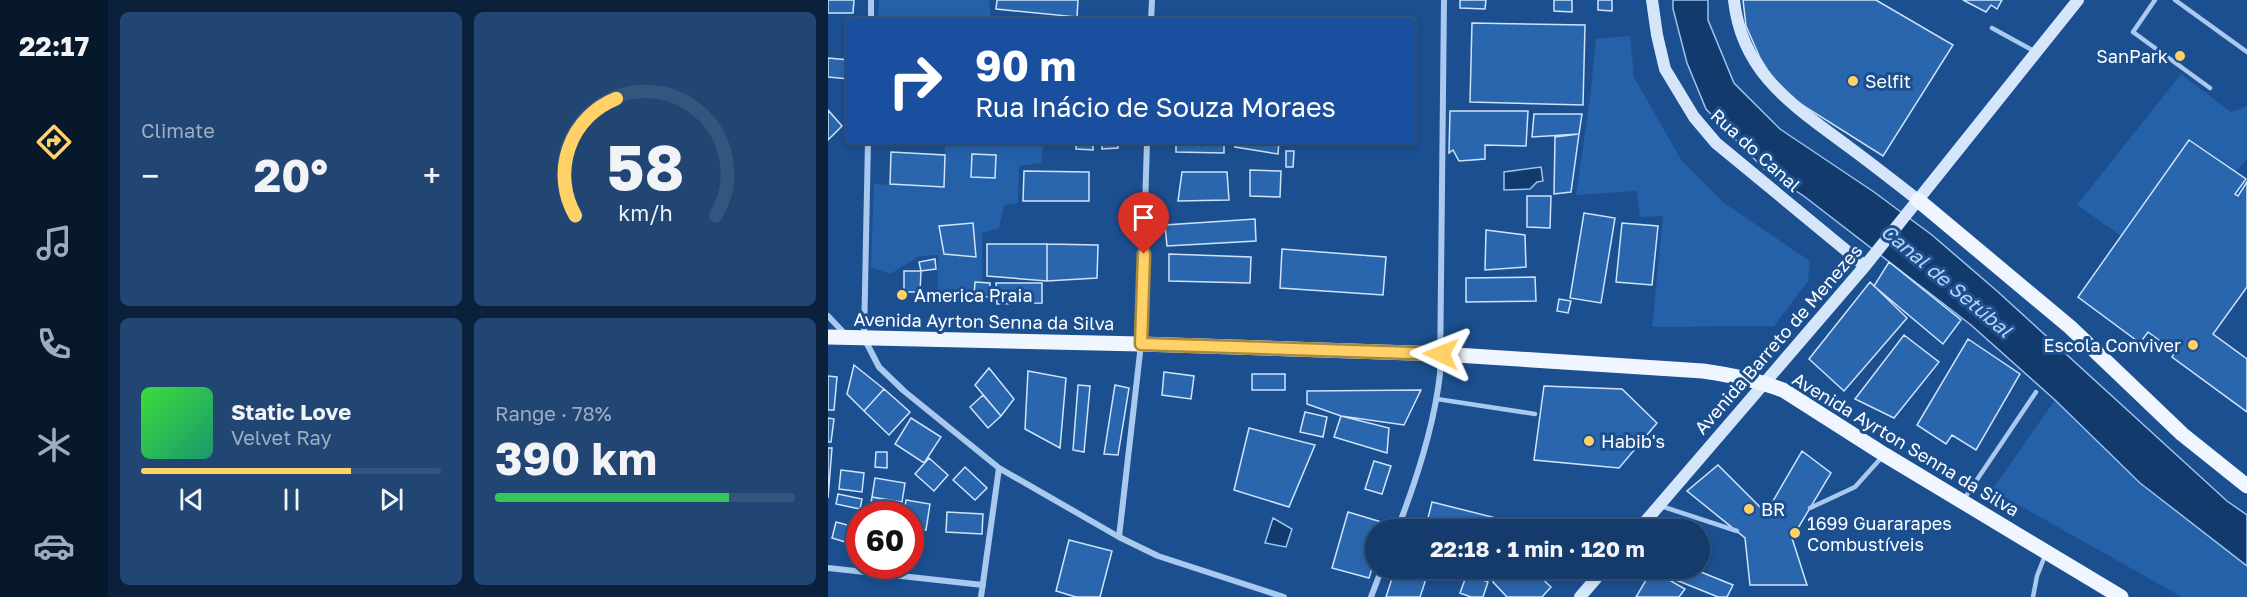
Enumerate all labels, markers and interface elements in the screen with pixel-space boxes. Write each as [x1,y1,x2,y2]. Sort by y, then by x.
text: 22:17 [19,30,89,62]
text: 90 m [975,40,1076,90]
icon: right [876,42,954,120]
place label: SanPark [2096,45,2168,67]
marker: SanPark [2173,49,2187,63]
place label: Selfit [1865,70,1911,92]
marker: Selfit [1846,74,1860,88]
text: Rua Inácio de Souza Moraes [975,91,1336,123]
street label: Rua do Canal [1707,104,1806,196]
text: Climate [141,118,215,142]
icon: directions [33,121,75,163]
text: 58 [606,129,684,204]
text: 20° [254,148,328,202]
text: − [141,156,159,195]
text: + [423,156,441,195]
pin [1118,192,1169,254]
text: km/h [618,200,672,226]
icon: arrive [1127,201,1160,234]
water label: Canal de Setúbal [1877,218,2018,342]
icon: music [33,222,75,264]
street label: Avenida Barreto de Menezes [1690,240,1866,438]
place label: America Praia [914,284,1033,306]
marker: America Praia [895,288,909,302]
street label: Avenida Ayrton Senna da Silva [853,308,1115,334]
position arrow [1409,322,1473,386]
icon: phone [33,323,75,365]
place label: Escola Conviver [2044,334,2181,356]
marker: Escola Conviver [2186,338,2200,352]
street label: Avenida Ayrton Senna da Silva [1789,367,2023,521]
text: Static Love [231,398,351,425]
text: Range · 78% [495,401,612,425]
icon: climate [33,424,75,466]
text: Velvet Ray [231,425,332,449]
place label: Habib's [1601,430,1665,452]
text: 390 km [495,431,657,485]
marker: Habib's [1582,434,1596,448]
icon: previous [175,483,208,516]
icon: pause [275,483,308,516]
icon: next [375,483,408,516]
place label: BR [1761,498,1785,520]
speed limit sign: 60 [846,501,924,579]
marker: BR [1742,502,1756,516]
place label: 1699 Guararapes Combustíveis [1807,512,1952,555]
icon: car [33,525,75,567]
marker: 1699 Guararapes Combustíveis [1788,526,1802,540]
text: 22:18 · 1 min · 120 m [1430,535,1645,562]

